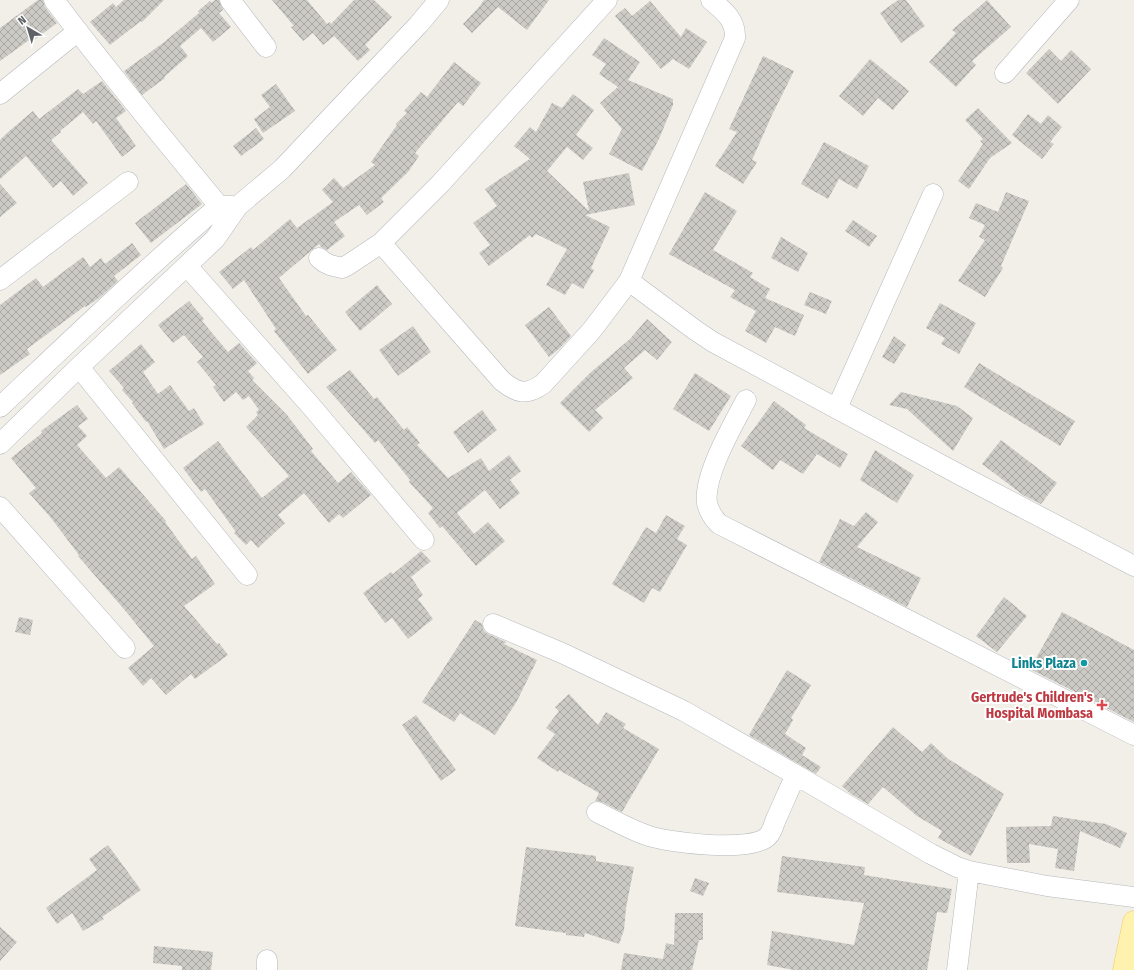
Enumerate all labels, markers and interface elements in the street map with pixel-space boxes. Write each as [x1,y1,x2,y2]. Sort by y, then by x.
north arrow [8,8,48,48]
text: N [16,13,29,28]
place label: Links Plaza [1012,655,1076,672]
marker: Links Plaza [1079,658,1089,668]
place label: Gertrude's Children's Hospital Mombasa [971,689,1093,722]
marker: Gertrude's Children's Hospital Mombasa [1096,699,1108,711]

